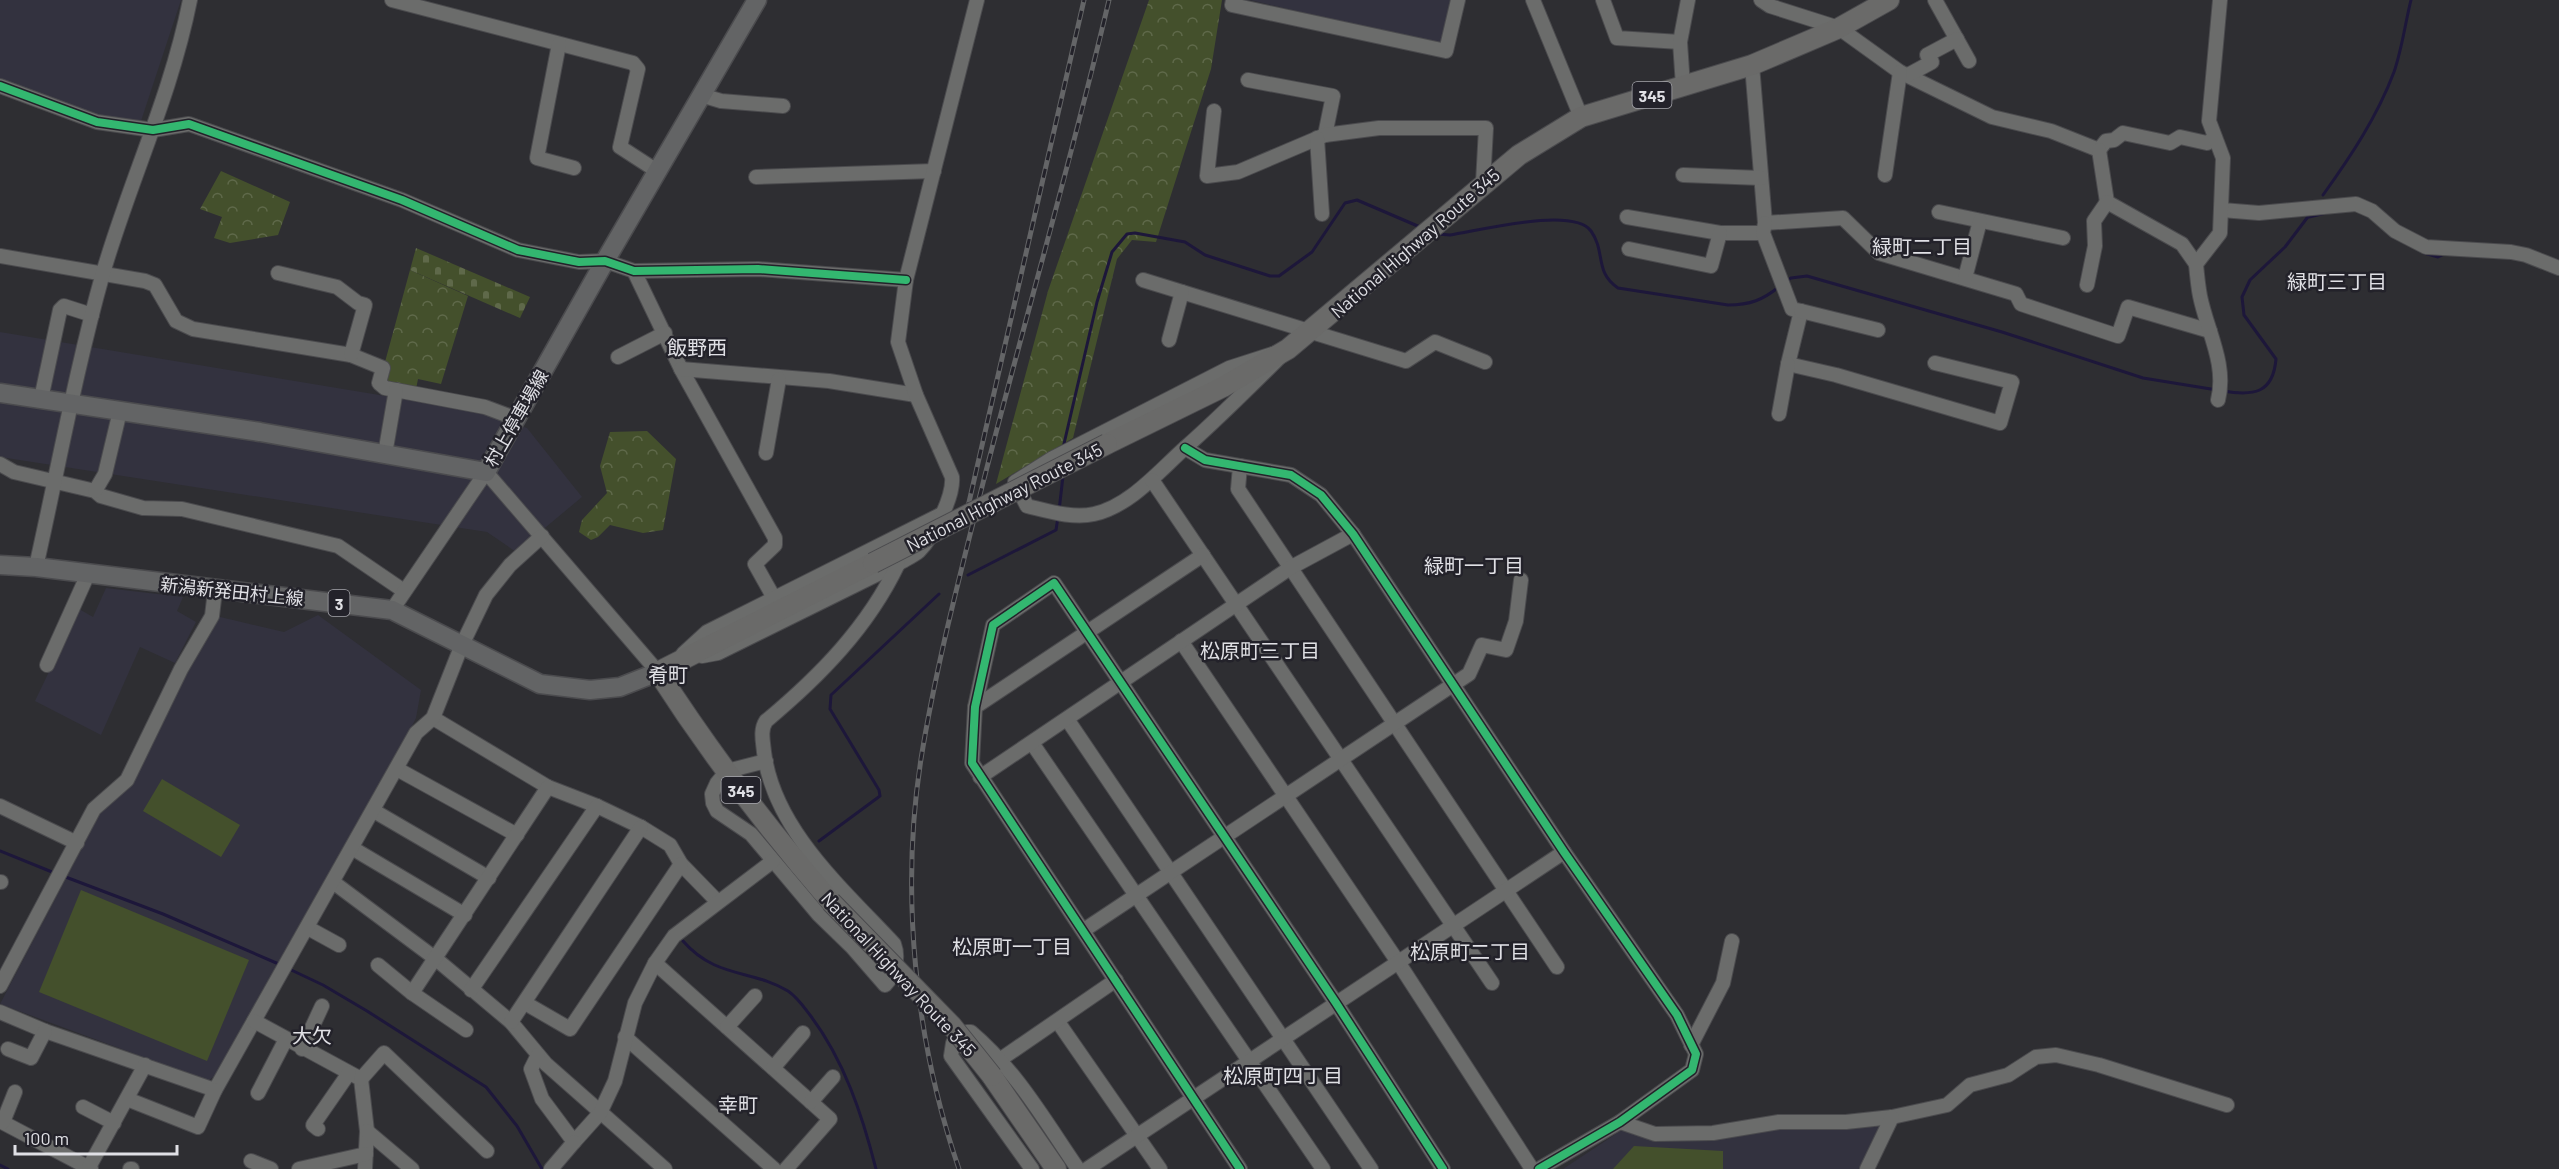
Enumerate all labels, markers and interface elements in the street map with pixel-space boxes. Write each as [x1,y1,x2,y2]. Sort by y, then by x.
road number: 345 [1632,82,1672,108]
street label: National Highway Route 345 [1326,164,1504,322]
district label: 緑町二丁目 [1872,234,1972,258]
district label: 緑町三丁目 [2287,269,2387,293]
district label: 飯野西 [667,335,727,359]
street label: 村上停車場線 [479,366,553,470]
street label: National Highway Route 345 [903,438,1105,556]
district label: 緑町一丁目 [1424,553,1524,577]
street label: 新潟新発田村上線 [159,573,305,609]
road number: 3 [328,590,350,616]
district label: 松原町三丁目 [1200,638,1320,662]
district label: 肴町 [648,662,688,686]
road number: 345 [722,777,760,803]
street label: National Highway Route 345 [817,887,981,1061]
district label: 松原町一丁目 [952,934,1072,958]
district label: 松原町二丁目 [1410,939,1530,963]
district label: 大欠 [292,1023,332,1047]
district label: 松原町四丁目 [1223,1063,1343,1087]
district label: 幸町 [718,1092,758,1116]
scale bar [15,1118,177,1156]
text: 100 m [24,1127,69,1149]

